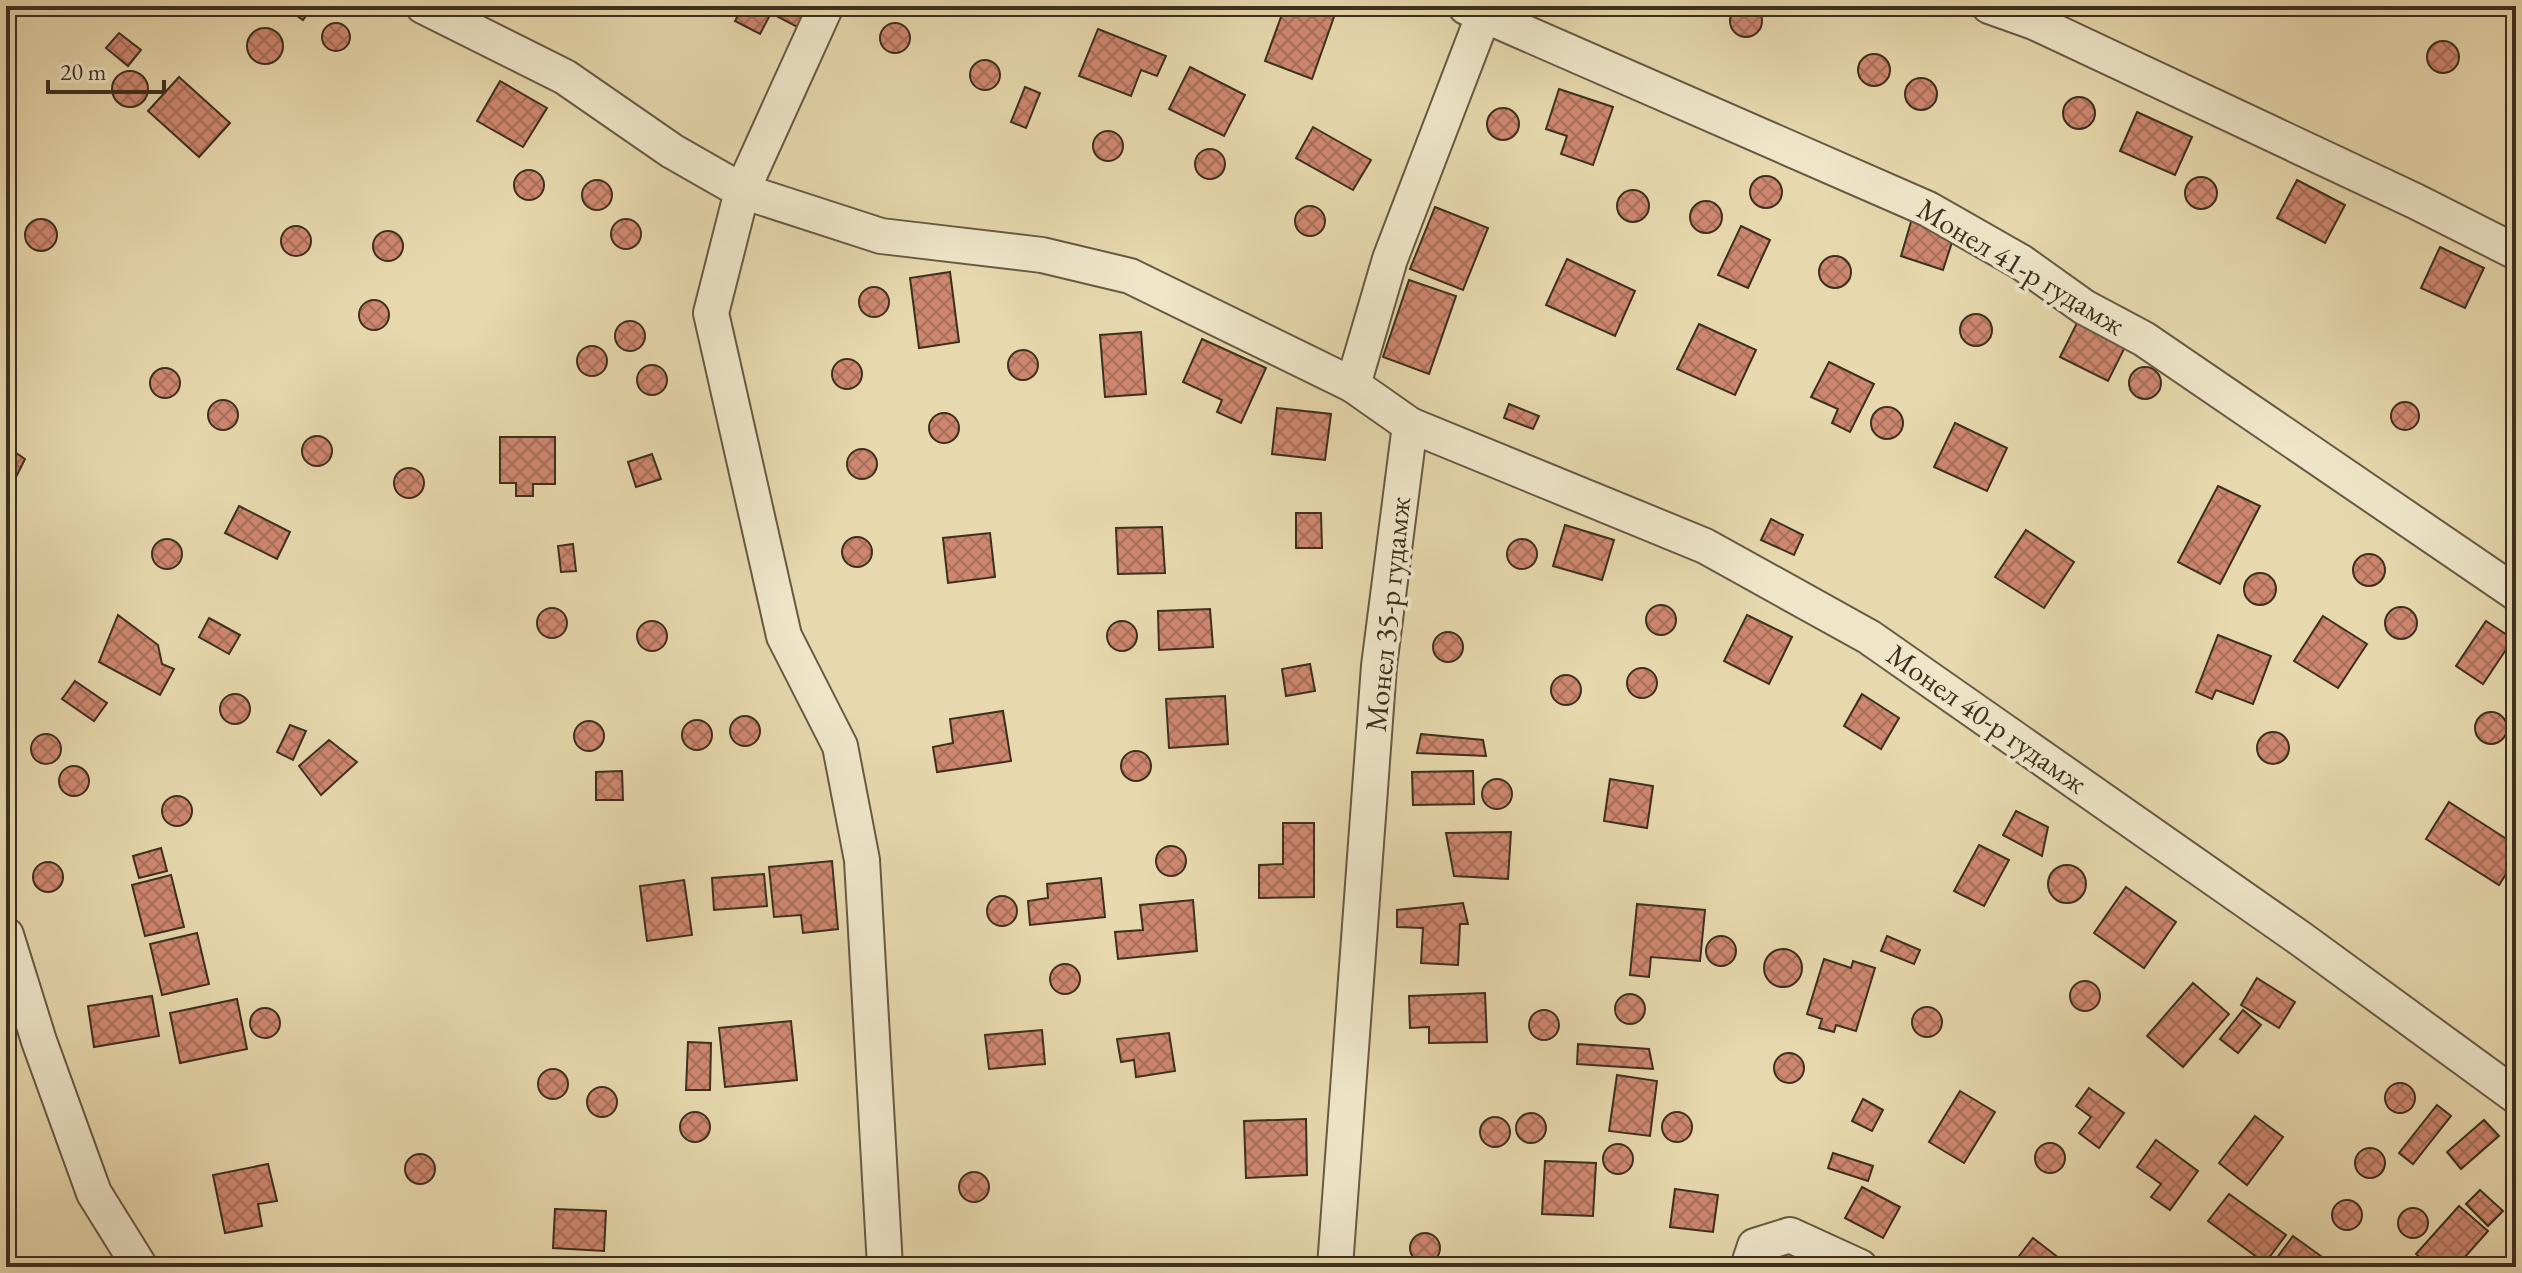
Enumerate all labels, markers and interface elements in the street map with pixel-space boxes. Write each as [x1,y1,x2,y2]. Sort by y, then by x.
scale bar [48,44,164,94]
text: 20 m [60,56,107,87]
street label: Монел 41-р гудамж [1910,189,2132,344]
street label: Монел 35-р гудамж [1356,495,1419,733]
street label: Монел 40-р гудамж [1879,635,2095,802]

